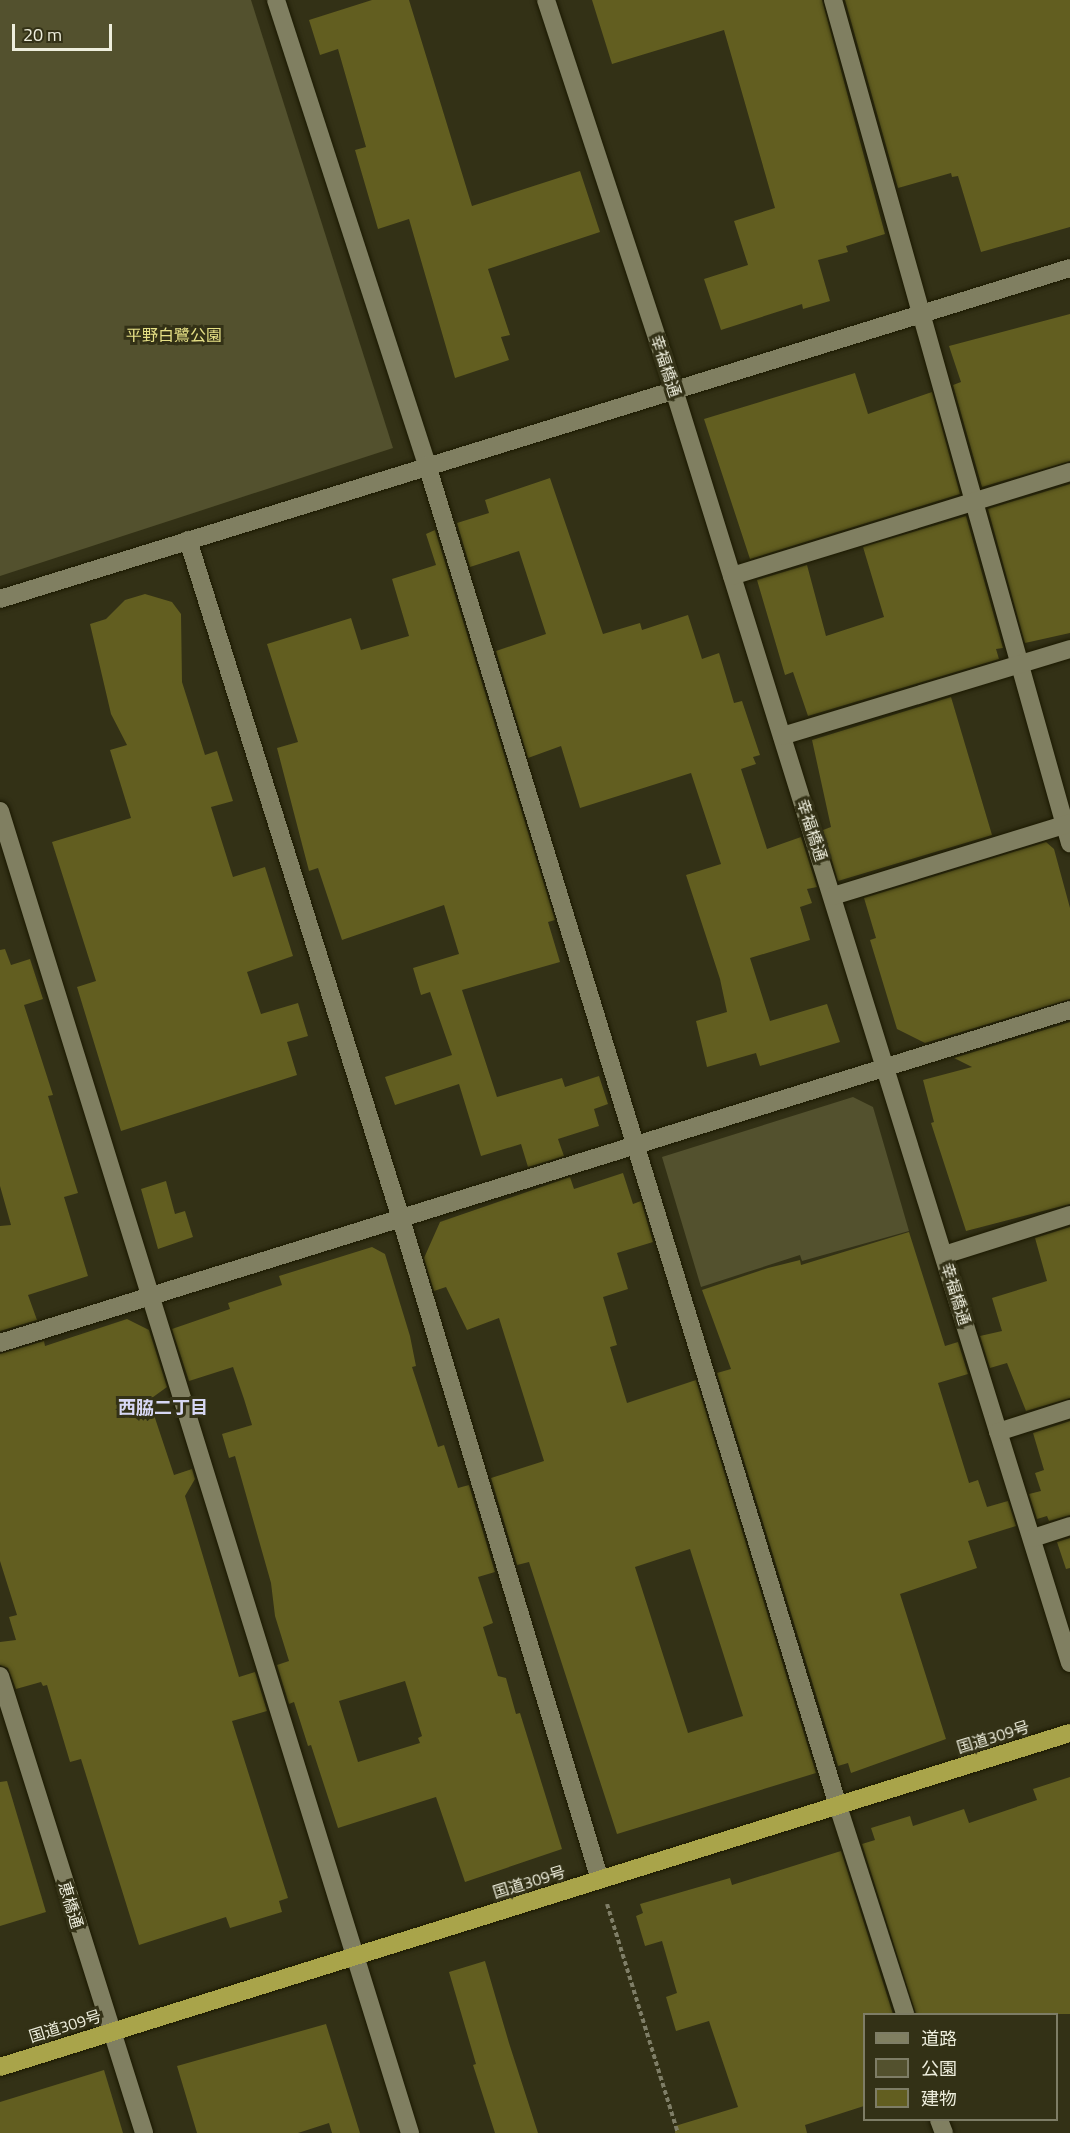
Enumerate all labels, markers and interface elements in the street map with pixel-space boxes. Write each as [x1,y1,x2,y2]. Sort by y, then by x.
scale bar [15,12,116,50]
text: 20 m [23,21,62,48]
park label: 平野白鷺公園 [126,325,222,345]
street label: 幸福橋通 [647,333,685,399]
street label: 幸福橋通 [793,797,831,863]
street label: 幸福橋通 [937,1261,975,1327]
district label: 西脇二丁目 [118,1397,208,1419]
street label: 国道309号 [954,1717,1032,1757]
street label: 国道309号 [490,1862,568,1902]
street label: 恵橋通 [55,1879,87,1931]
street label: 国道309号 [26,2006,104,2046]
legend [863,2013,1058,2121]
text: 道路 [921,2025,957,2052]
text: 公園 [921,2055,957,2082]
text: 建物 [921,2085,957,2112]

